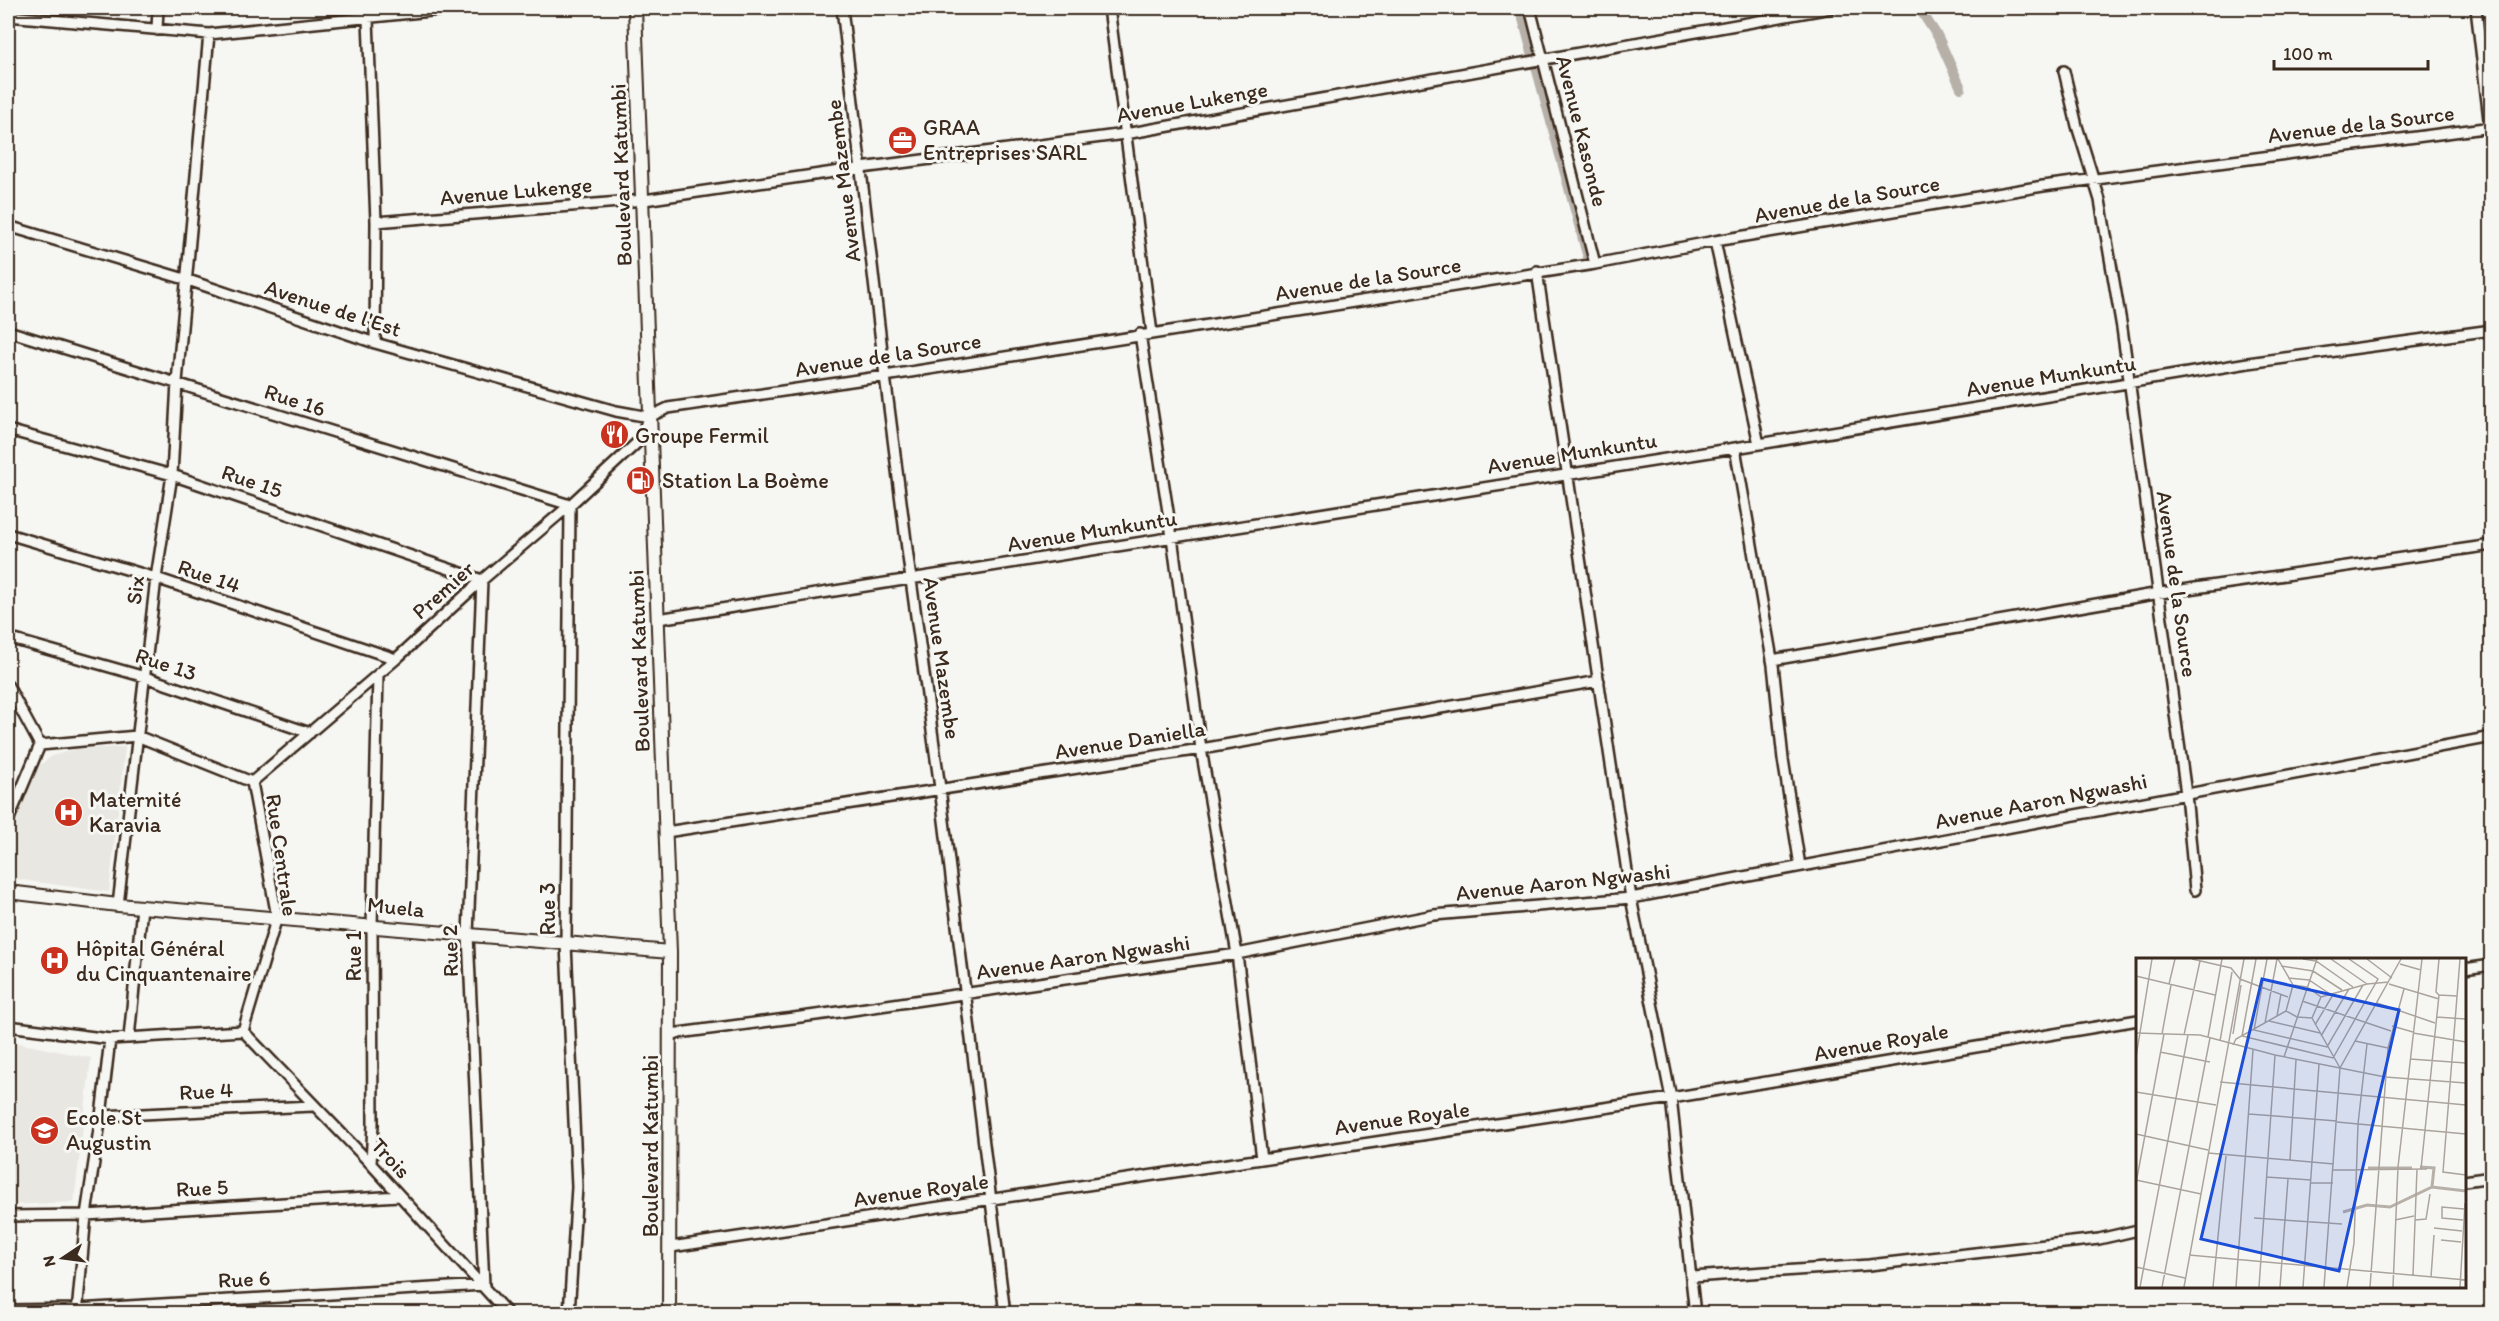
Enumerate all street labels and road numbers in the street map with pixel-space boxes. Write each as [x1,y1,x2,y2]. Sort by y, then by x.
street label: Avenue Kasonde [1550,52,1614,210]
street label: Avenue Lukenge [1114,75,1270,129]
street label: Boulevard Katumbi [604,83,638,267]
street label: Avenue Mazembe [820,98,866,264]
street label: Avenue de la Source [2266,99,2456,149]
street label: Avenue de la Source [1752,169,1942,229]
street label: Avenue Lukenge [439,171,593,211]
street label: Avenue de la Source [1273,251,1463,307]
street label: Avenue de l'Est [261,273,405,343]
street label: Avenue de la Source [793,327,983,383]
street label: Avenue Munkuntu [1964,349,2138,403]
street label: Rue 16 [261,377,329,423]
street label: Avenue Munkuntu [1485,426,1659,480]
street label: Rue 15 [218,458,286,504]
street label: Avenue de la Source [2151,489,2203,679]
street label: Avenue Munkuntu [1005,504,1179,558]
street label: Rue 14 [174,553,244,599]
street label: Premier [406,555,480,625]
street label: Boulevard Katumbi [622,569,656,753]
street label: Six [120,574,150,606]
street label: Avenue Mazembe [917,575,967,741]
street label: Rue 13 [132,641,200,687]
street label: Avenue Daniella [1053,715,1208,765]
street label: Avenue Aaron Ngwashi [1933,767,2149,835]
street label: Rue Centrale [260,792,304,918]
street label: Avenue Aaron Ngwashi [1454,857,1672,907]
street label: Rue 3 [534,883,561,935]
street label: Muela [366,891,427,923]
street label: Rue 2 [436,924,464,977]
street label: Avenue Aaron Ngwashi [974,929,1192,985]
street label: Rue 1 [340,930,367,982]
street label: Avenue Royale [1812,1017,1950,1067]
street label: Boulevard Katumbi [637,1055,664,1237]
street label: Rue 4 [178,1076,234,1106]
street label: Avenue Royale [1333,1095,1471,1141]
street label: Trois [365,1132,417,1184]
street label: Avenue Royale [852,1167,990,1213]
street label: Rue 5 [175,1173,229,1203]
street label: Rue 6 [217,1264,271,1294]

